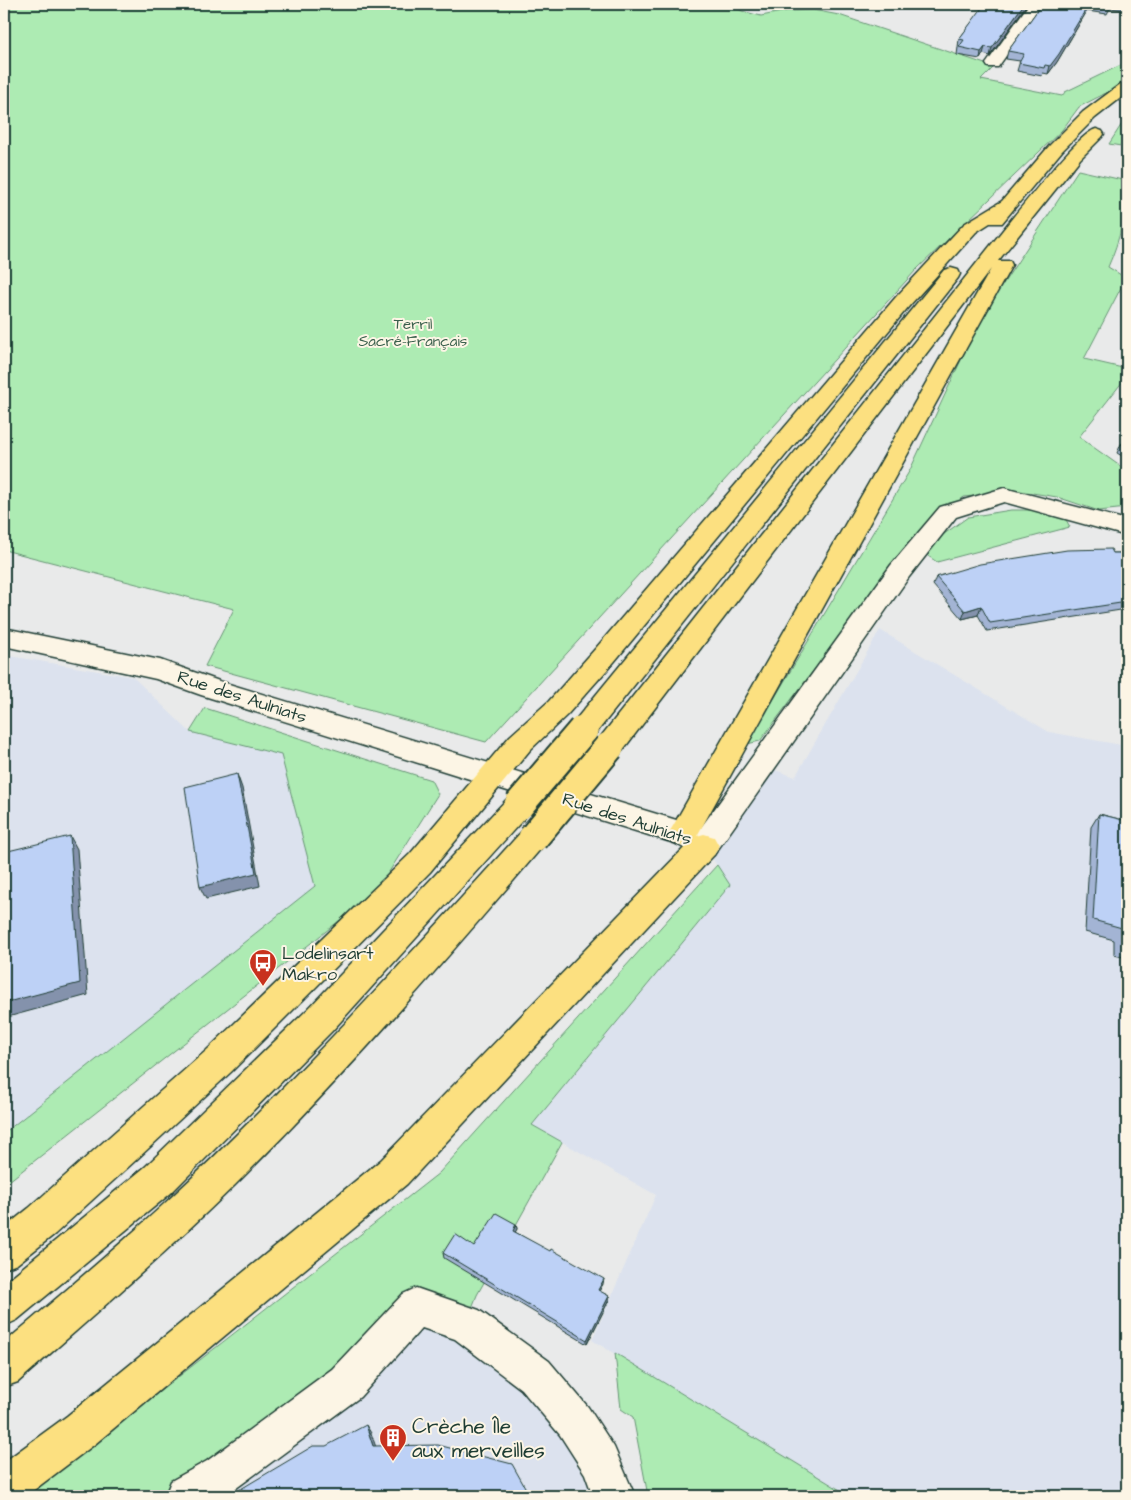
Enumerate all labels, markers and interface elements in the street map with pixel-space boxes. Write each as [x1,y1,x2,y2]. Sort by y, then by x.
park label: Terril Sacré-Français [359,314,468,352]
street label: Rue des Aulniats [174,664,310,730]
street label: Rue des Aulniats [559,786,695,852]
place label: Lodelinsart Makro [282,941,374,987]
bus stop icon: Lodelinsart Makro [248,948,278,987]
place label: Crèche Île aux merveilles [412,1412,545,1465]
building icon: Crèche Île aux merveilles [378,1423,408,1462]

